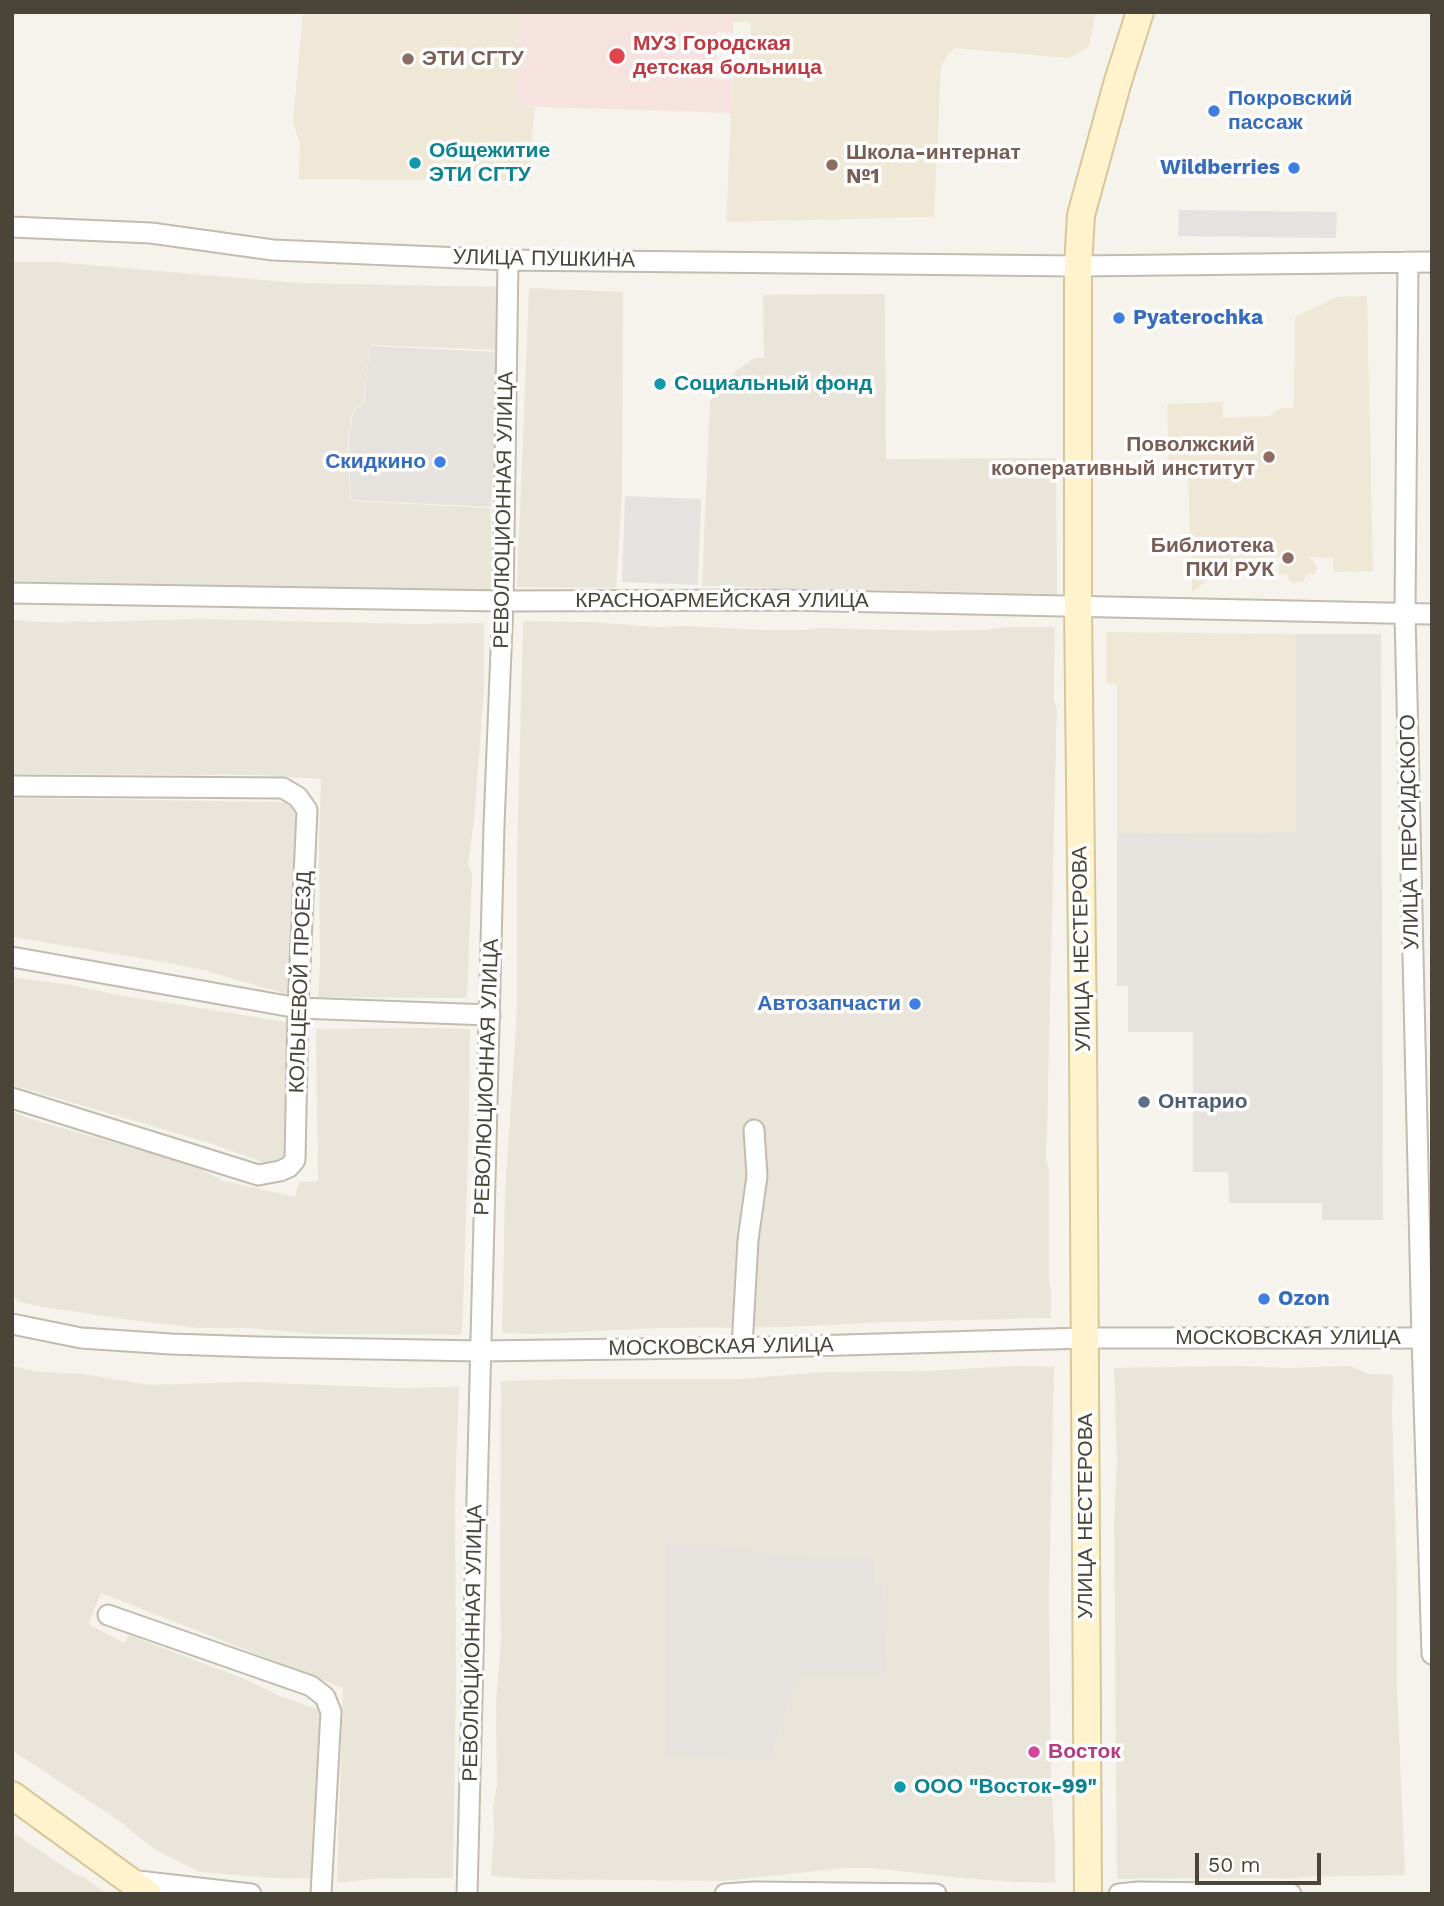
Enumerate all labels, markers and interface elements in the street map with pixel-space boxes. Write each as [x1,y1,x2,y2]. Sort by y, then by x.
place label: МУЗ Городская детская больница [633,31,822,81]
place label: ЭТИ СГТУ [422,46,524,72]
marker: МУЗ Городская детская больница [607,46,627,66]
marker: ЭТИ СГТУ [400,51,416,67]
place label: Покровский пассаж [1228,86,1352,136]
marker: Покровский пассаж [1206,103,1222,119]
place label: Общежитие ЭТИ СГТУ [429,138,550,188]
place label: Школа-интернат №1 [846,140,1021,190]
marker: Общежитие ЭТИ СГТУ [407,155,423,171]
place label: Wildberries [1160,155,1280,181]
marker: Школа-интернат №1 [824,157,840,173]
marker: Wildberries [1286,160,1302,176]
street label: УЛИЦА ПУШКИНА [453,245,635,273]
place label: Pyaterochka [1133,305,1263,331]
marker: Pyaterochka [1111,310,1127,326]
street label: РЕВОЛЮЦИОННАЯ УЛИЦА [489,371,519,649]
place label: Социальный фонд [674,371,872,397]
marker: Социальный фонд [652,376,668,392]
place label: Поволжский кооперативный институт [991,432,1255,482]
place label: Скидкино [325,449,426,475]
marker: Поволжский кооперативный институт [1261,449,1277,465]
marker: Скидкино [432,454,448,470]
place label: Библиотека ПКИ РУК [1151,533,1274,583]
marker: Библиотека ПКИ РУК [1280,550,1296,566]
street label: КРАСНОАРМЕЙСКАЯ УЛИЦА [575,588,869,614]
street label: УЛИЦА ПЕРСИДСКОГО [1395,714,1425,950]
street label: УЛИЦА НЕСТЕРОВА [1068,846,1096,1052]
street label: КОЛЬЦЕВОЙ ПРОЕЗД [285,870,317,1094]
street label: РЕВОЛЮЦИОННАЯ УЛИЦА [470,938,504,1216]
place label: Автозапчасти [757,991,901,1017]
marker: Автозапчасти [907,996,923,1012]
place label: Онтарио [1158,1089,1248,1115]
marker: Онтарио [1136,1094,1152,1110]
place label: Ozon [1278,1286,1330,1312]
marker: Ozon [1256,1291,1272,1307]
street label: МОСКОВСКАЯ УЛИЦА [1175,1325,1401,1351]
street label: МОСКОВСКАЯ УЛИЦА [608,1332,834,1362]
street label: УЛИЦА НЕСТЕРОВА [1073,1413,1099,1619]
street label: РЕВОЛЮЦИОННАЯ УЛИЦА [458,1504,488,1782]
place label: Восток [1048,1739,1121,1765]
marker: Восток [1026,1744,1042,1760]
place label: ООО "Восток-99" [914,1774,1097,1800]
marker: ООО "Восток-99" [892,1779,908,1795]
scale bar [1199,1840,1325,1884]
text: 50 m [1208,1852,1260,1877]

